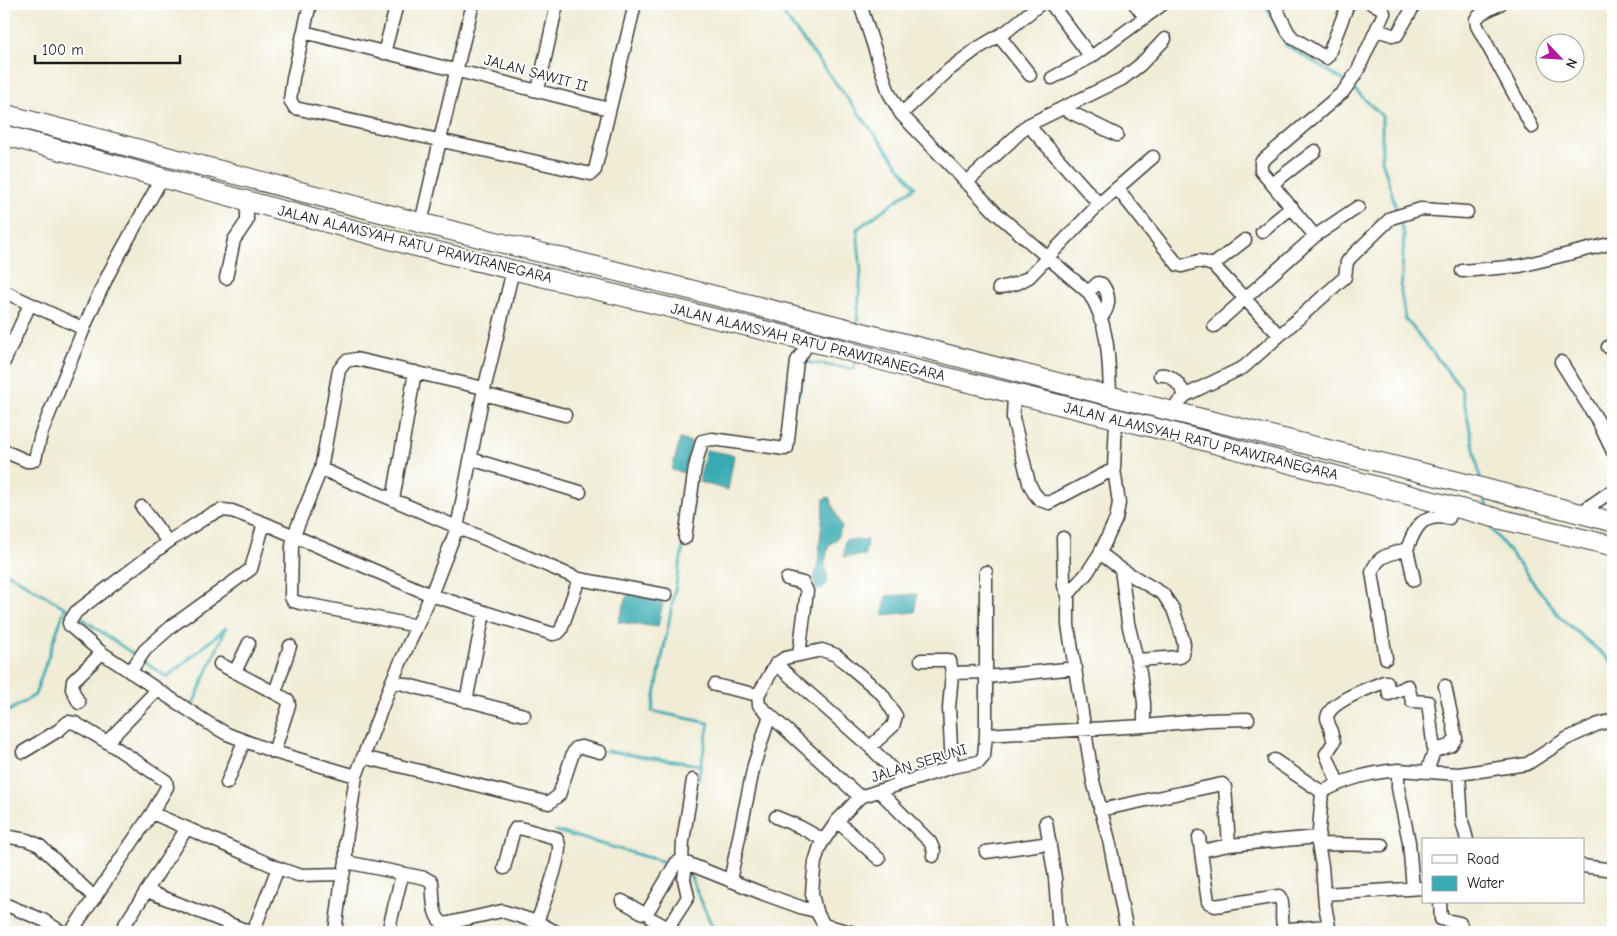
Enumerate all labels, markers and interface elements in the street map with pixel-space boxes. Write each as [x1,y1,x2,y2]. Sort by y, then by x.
scale bar [35,32,180,64]
north arrow [1534,32,1584,82]
text: 100 m [42,41,84,59]
street label: JALAN SAWIT II [482,51,590,95]
text: N [1562,56,1581,71]
street label: JALAN ALAMSYAH RATU PRAWIRANEGARA [276,201,554,287]
street label: JALAN ALAMSYAH RATU PRAWIRANEGARA [669,299,947,385]
street label: JALAN ALAMSYAH RATU PRAWIRANEGARA [1062,398,1340,484]
street label: JALAN SERUNI [869,740,969,786]
legend [1422,838,1584,904]
text: Road [1467,850,1499,868]
text: Water [1467,874,1504,892]

